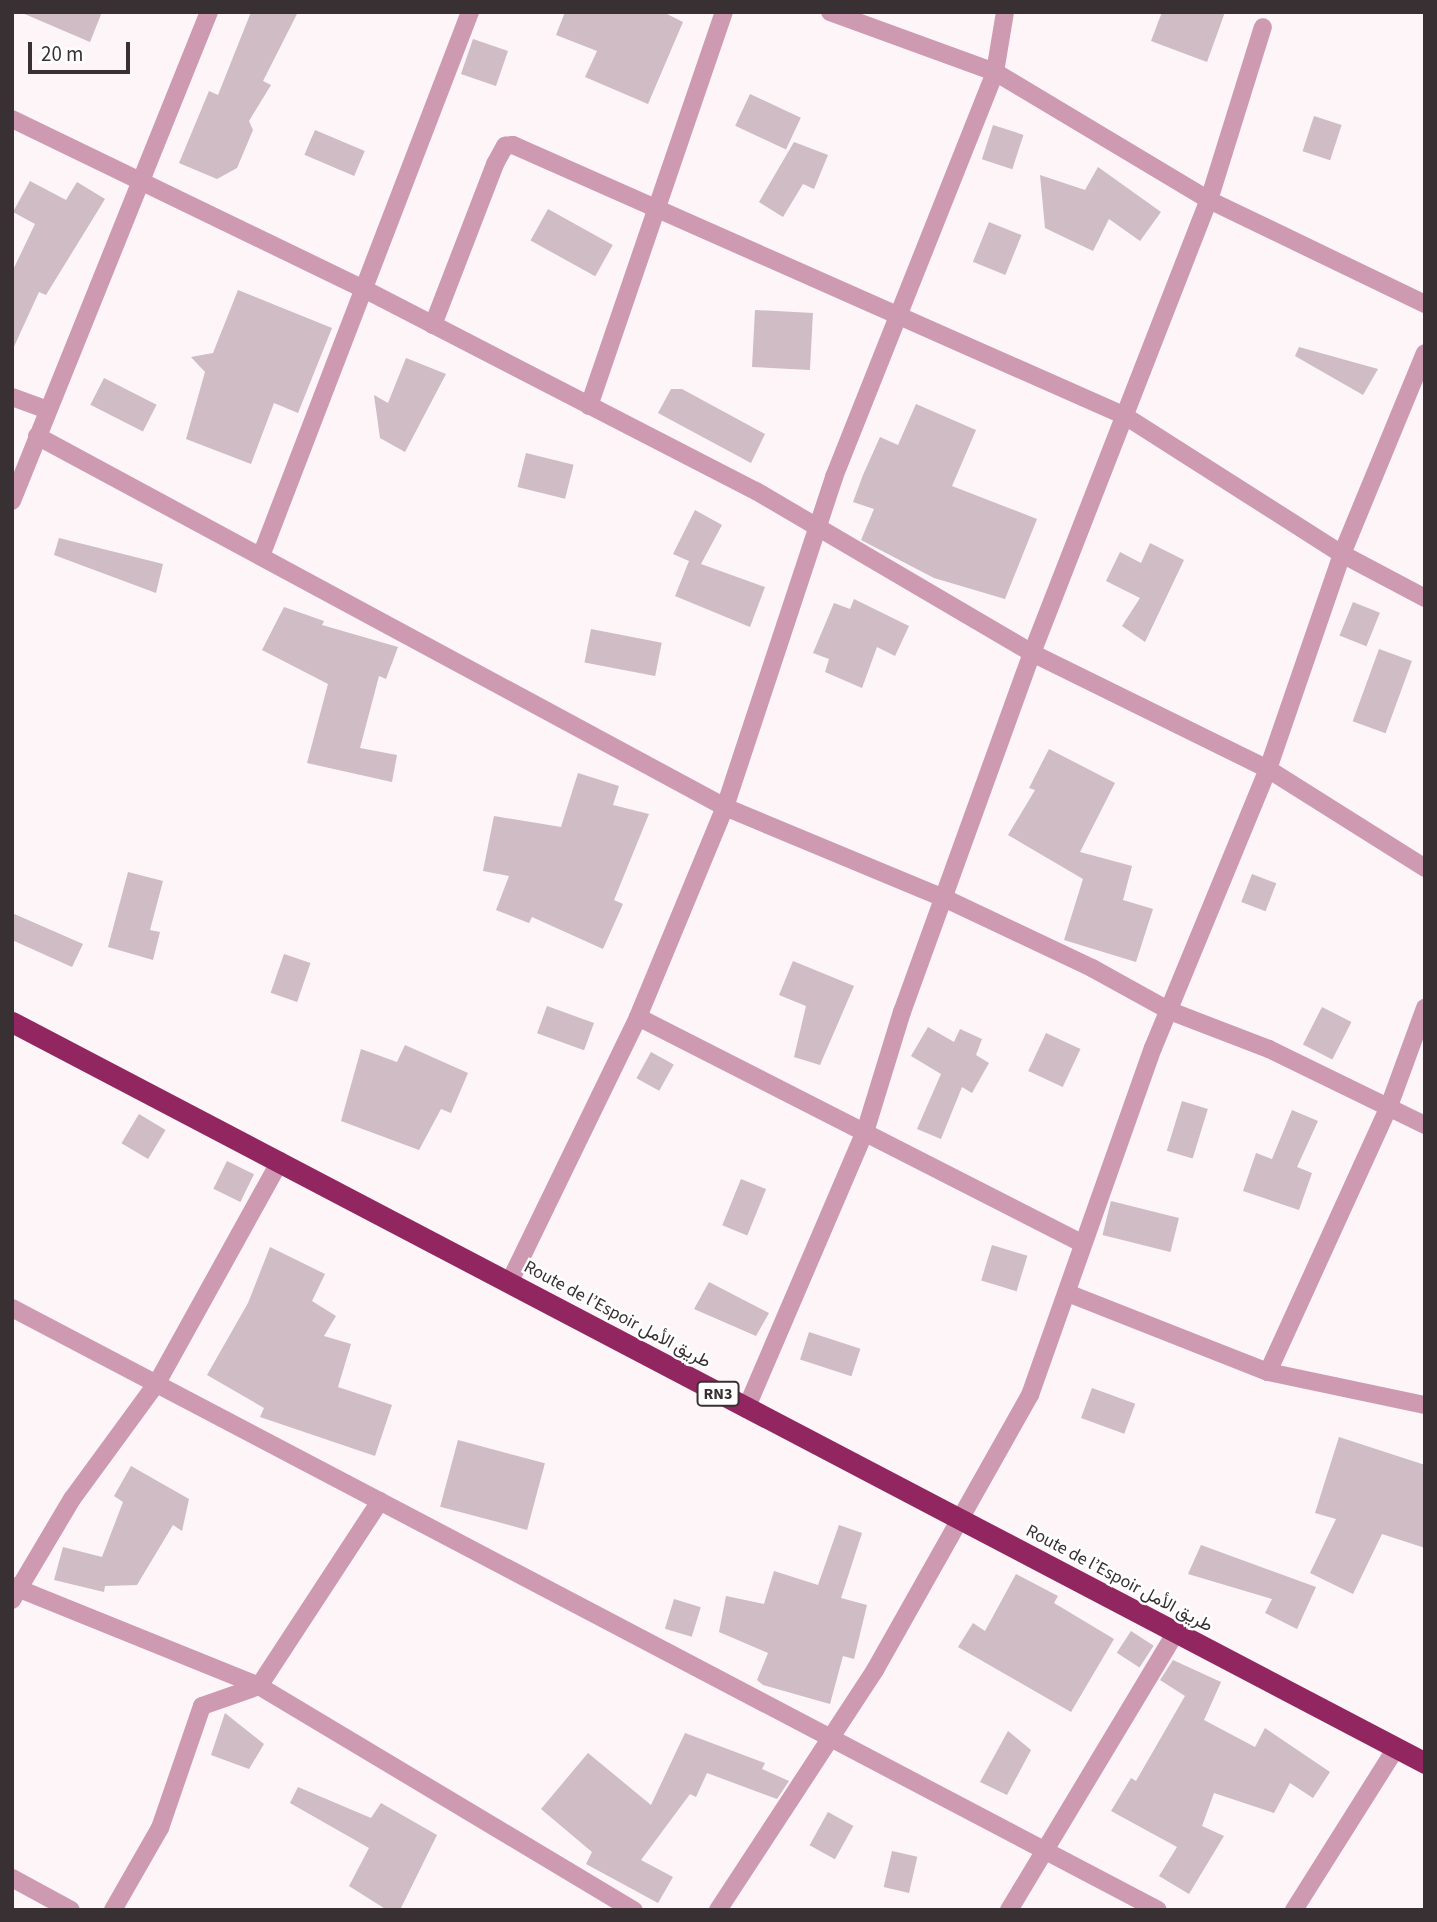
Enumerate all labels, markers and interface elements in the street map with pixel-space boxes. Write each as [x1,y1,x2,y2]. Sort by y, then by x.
scale bar [32,28,133,72]
text: 20 m [41,39,83,69]
street label: Route de l’Espoir طريق الأمل [520,1257,714,1373]
road number: RN3 [695,1382,741,1406]
street label: Route de l’Espoir طريق الأمل [1022,1521,1216,1637]

